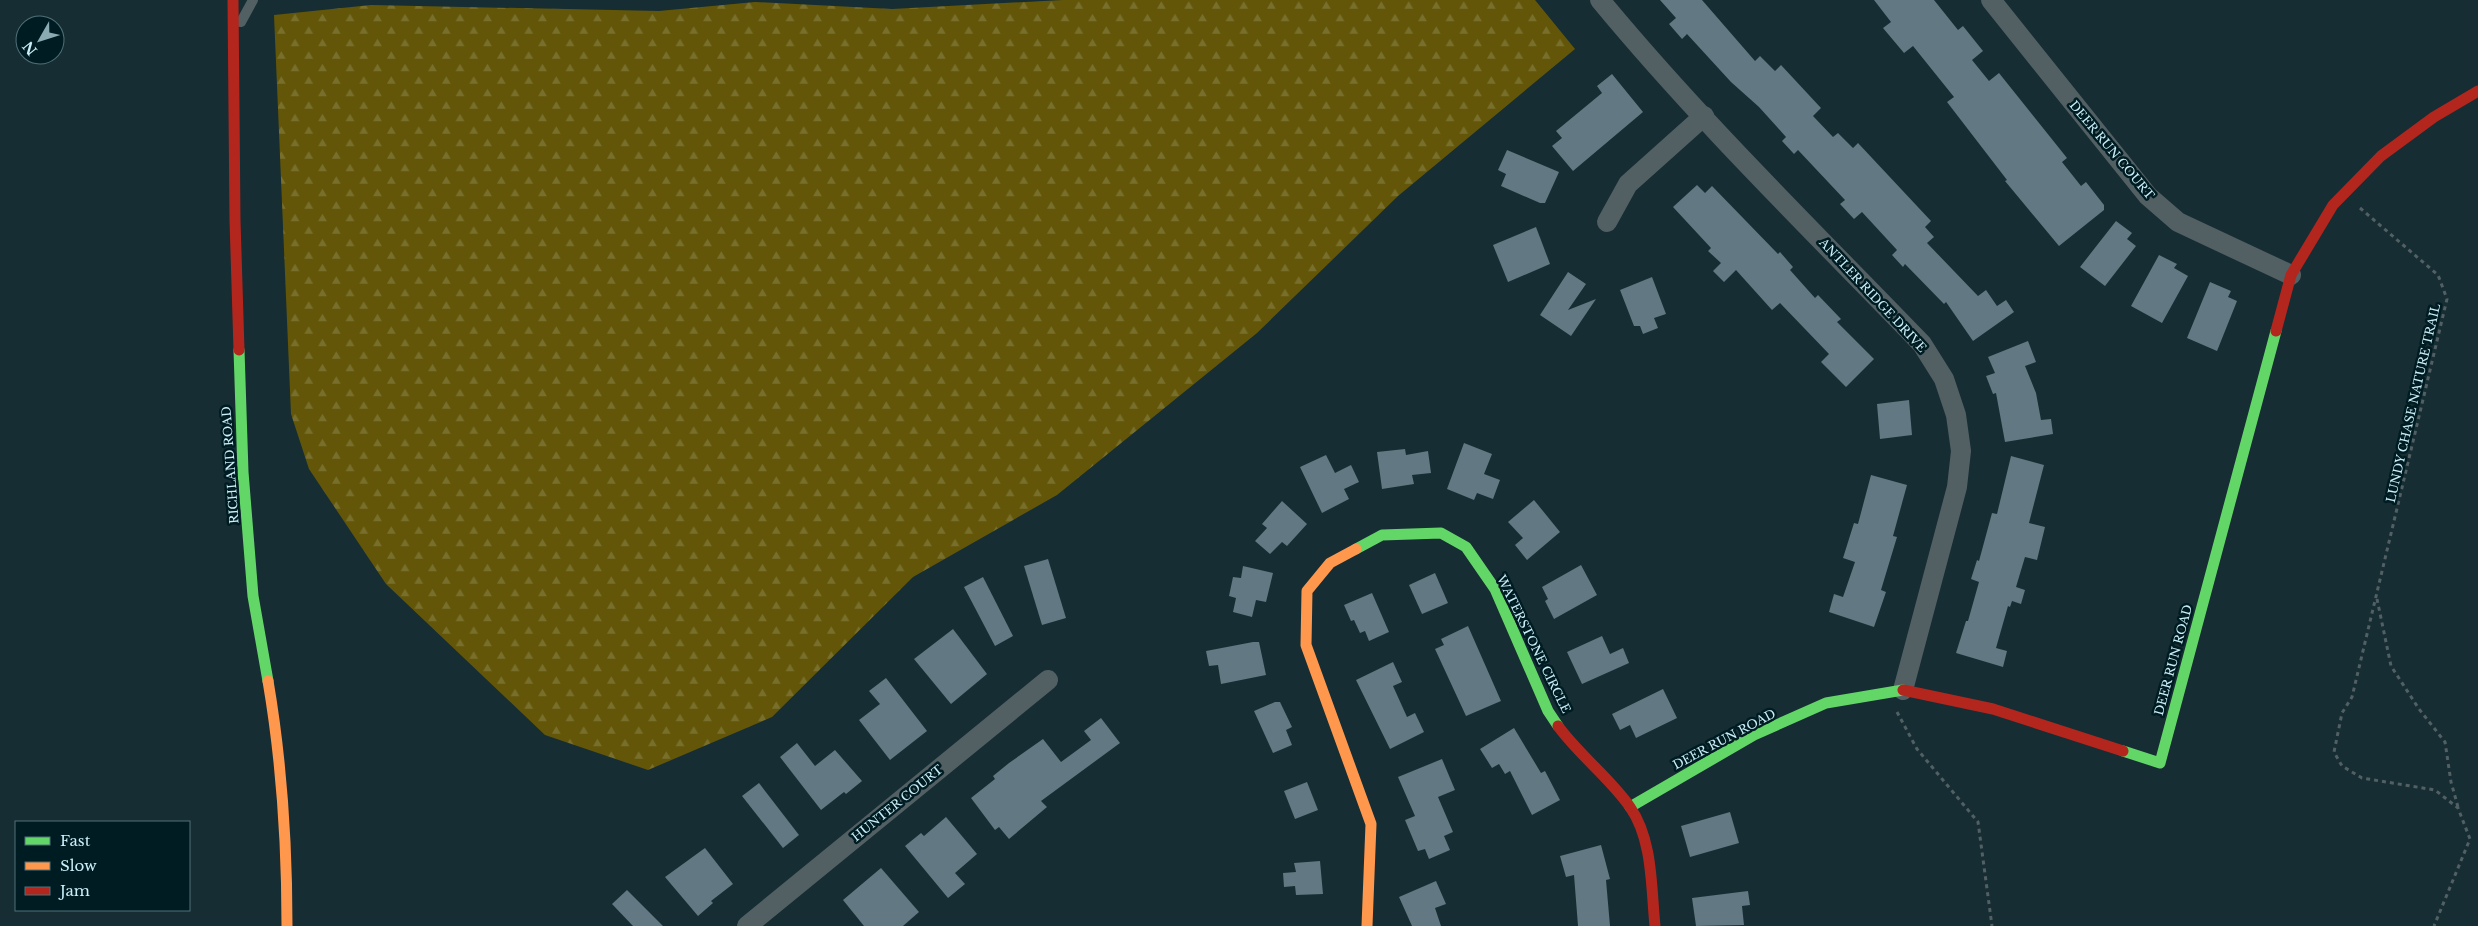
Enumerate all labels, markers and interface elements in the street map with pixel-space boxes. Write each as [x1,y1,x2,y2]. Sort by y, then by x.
north arrow [15,15,65,65]
text: N [19,37,41,59]
street label: DEER RUN COURT [2066,98,2158,203]
street label: ANTLER RIDGE DRIVE [1816,234,1930,355]
street label: LUNDY CHASE NATURE TRAIL [2383,302,2443,504]
street label: RICHLAND ROAD [218,406,242,524]
street label: WATERSTONE CIRCLE [1494,572,1574,716]
street label: DEER RUN ROAD [2151,603,2195,717]
street label: DEER RUN ROAD [1670,706,1778,772]
street label: HUNTER COURT [848,761,946,844]
legend [15,821,190,911]
text: Fast [60,831,91,850]
text: Slow [60,856,97,875]
text: Jam [58,881,90,900]

